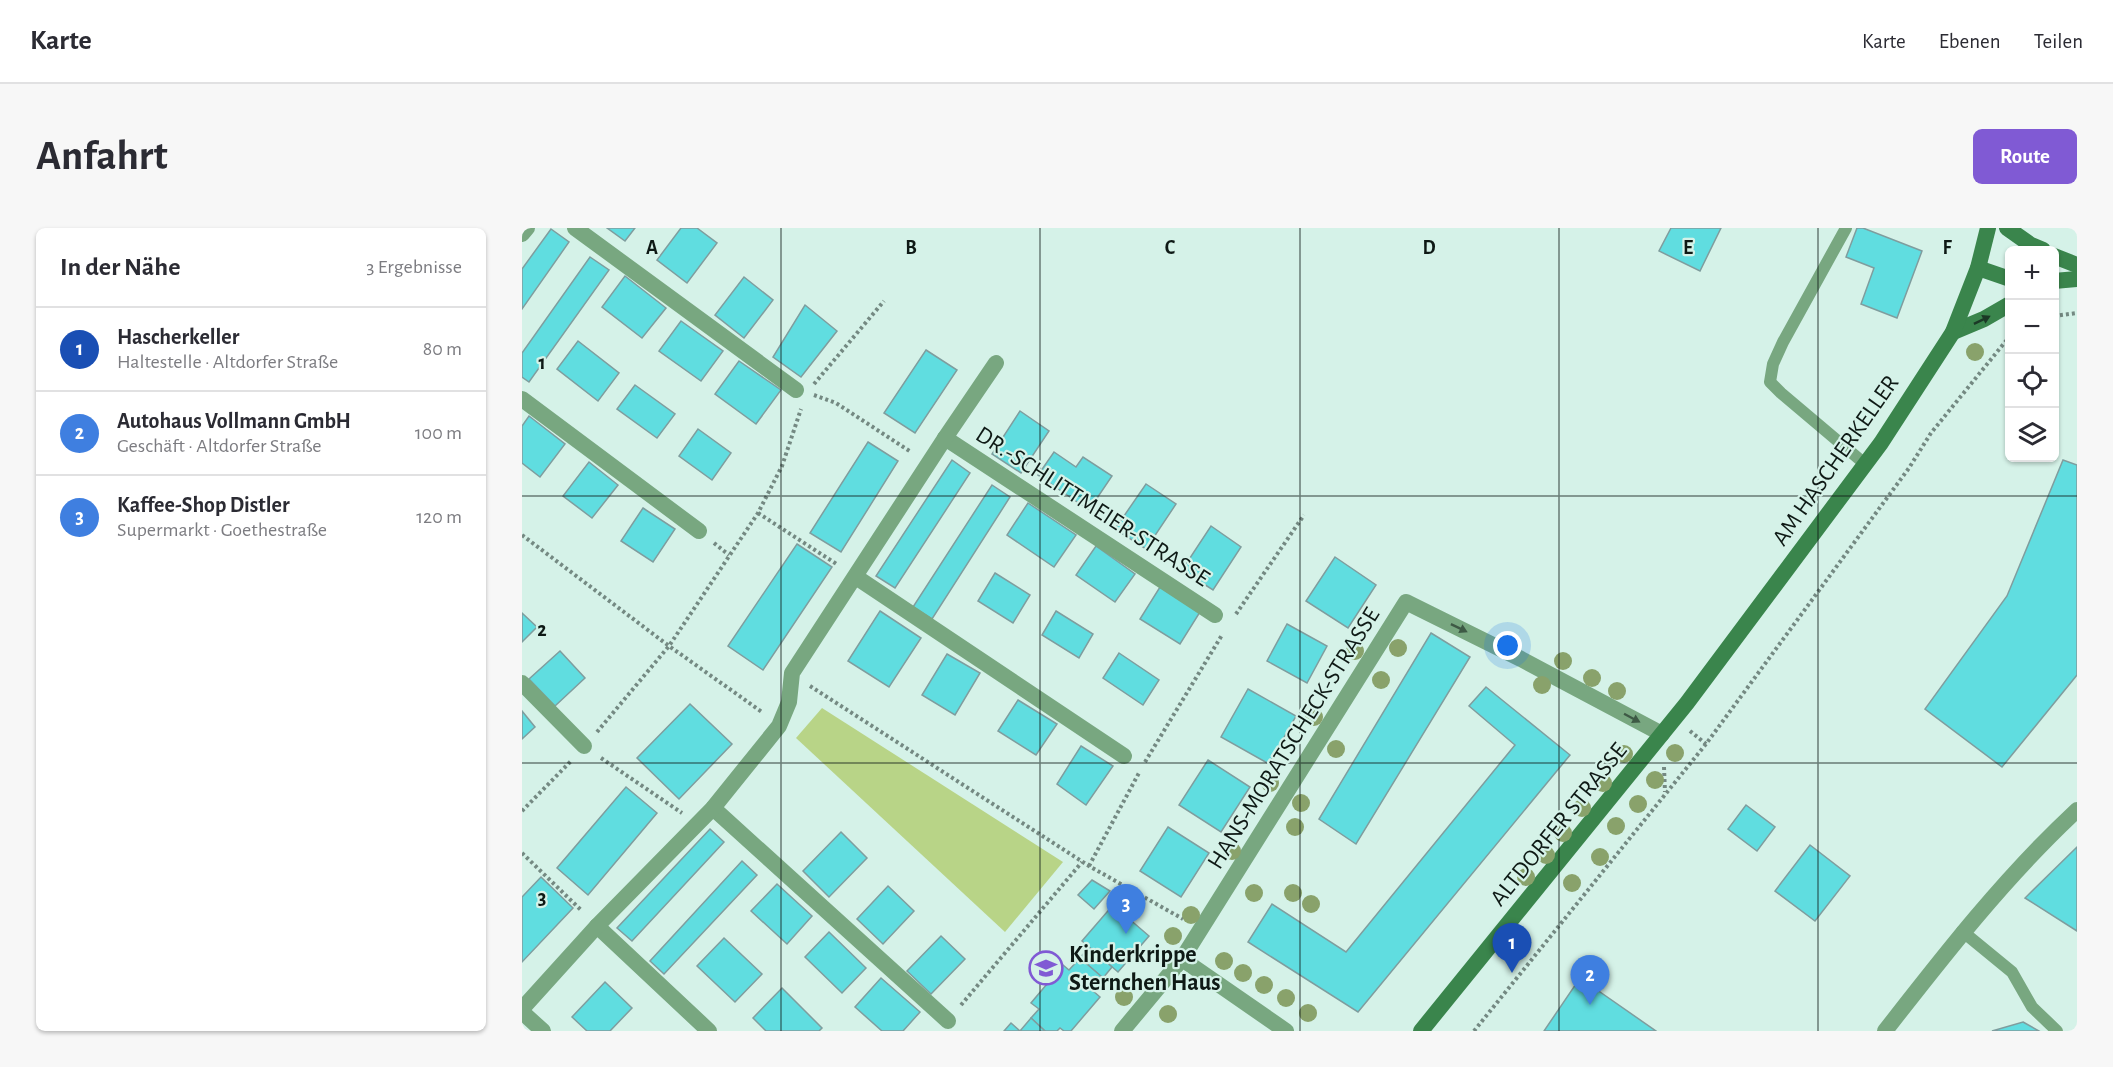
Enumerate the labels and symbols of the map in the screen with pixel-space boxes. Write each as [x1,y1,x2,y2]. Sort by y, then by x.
text: A [646,238,658,258]
text: B [905,238,917,258]
text: C [1165,238,1176,258]
text: D [1422,238,1436,258]
text: E [1683,238,1693,258]
text: F [1942,238,1952,258]
one-way arrow [1973,315,1990,324]
text: 1 [538,353,546,373]
street label: AM HASCHERKELLER [1768,371,1904,550]
street label: DR.-SCHLITTMEIER-STRASSE [971,422,1214,592]
street label: HANS-MORATSCHECK-STRASSE [1203,603,1385,873]
text: 2 [537,620,547,640]
one-way arrow [1450,624,1467,633]
your location [1493,631,1522,660]
one-way arrow [1624,713,1641,723]
street label: ALTDORFER STRASSE [1486,738,1632,911]
pin: 3 [1106,884,1146,934]
text: 3 [538,888,546,908]
pin: 1 [1492,924,1532,973]
place label: Kinderkrippe Sternchen Haus [1069,943,1220,995]
school or university icon: Kinderkrippe Sternchen Haus [1028,950,1064,986]
pin: 2 [1570,956,1610,1005]

